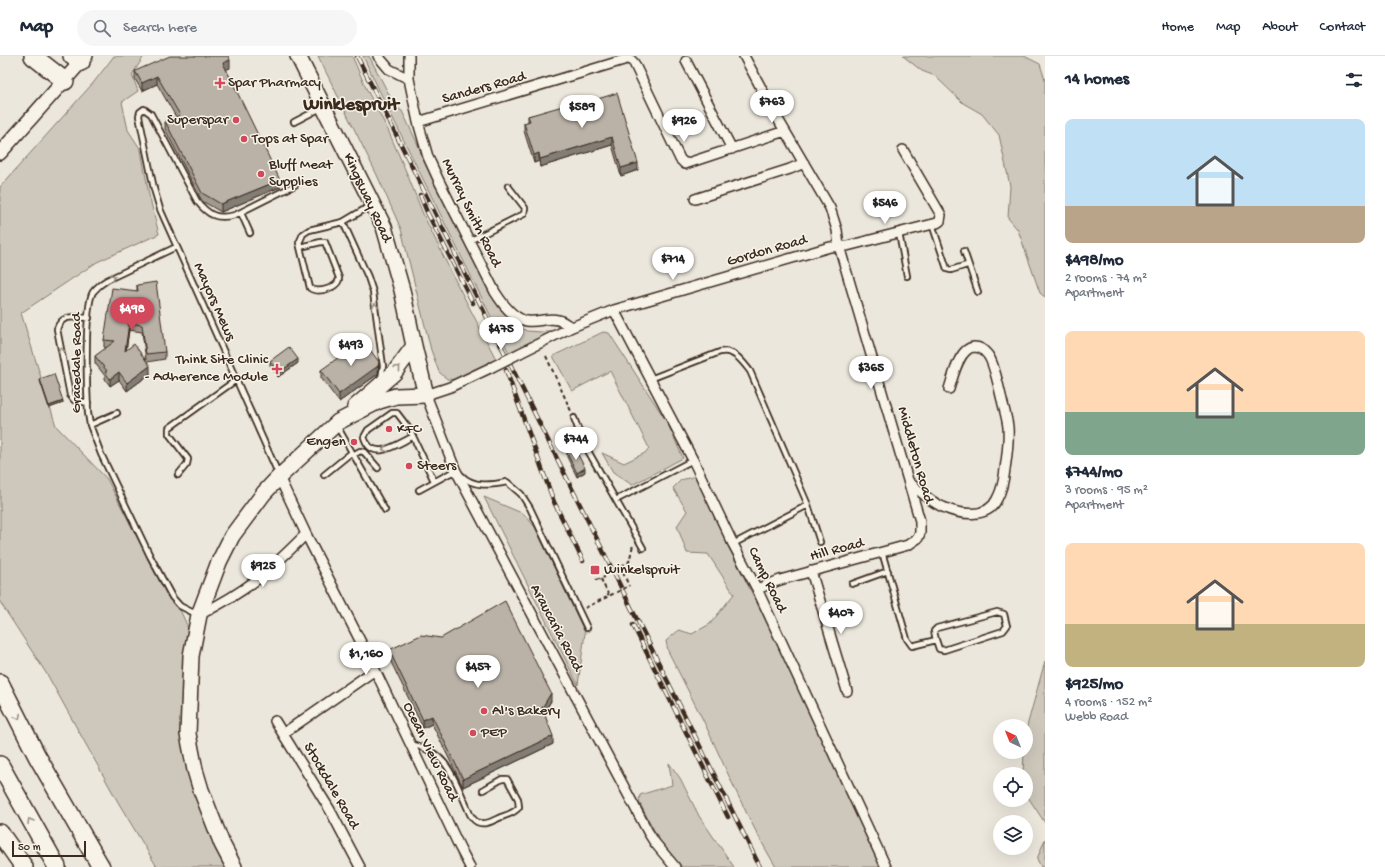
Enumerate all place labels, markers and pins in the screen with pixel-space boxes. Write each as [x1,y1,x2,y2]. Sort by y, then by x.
place label: Spar Pharmacy [228,74,322,92]
marker: Spar Pharmacy [215,78,225,88]
pin: $763 [748,90,796,124]
pin: $589 [558,95,606,129]
pin: $926 [660,109,708,143]
place label: Superspar [167,111,230,129]
marker: Superspar [231,115,241,125]
place label: Tops at Spar [251,130,330,148]
marker: Tops at Spar [239,134,249,144]
place label: Bluff Meat Supplies [268,156,334,191]
marker: Bluff Meat Supplies [256,169,266,179]
pin: $546 [861,191,909,225]
pin: $714 [649,247,697,281]
pin: $498 [108,297,156,331]
pin: $475 [477,317,525,351]
pin: $493 [327,333,375,367]
place label: Think Site Clinic - Adherence Module [145,351,269,386]
pin: $365 [847,356,895,390]
marker: Think Site Clinic - Adherence Module [271,363,283,375]
place label: KFC [397,420,422,438]
marker: KFC [384,424,394,434]
pin: $744 [552,427,600,461]
place label: Engen [306,433,346,451]
marker: Engen [349,437,359,447]
place label: Steers [417,457,457,475]
marker: Steers [404,461,414,471]
pin: $925 [239,554,287,588]
place label: Winkelspruit [604,561,681,579]
marker: Winkelspruit [589,564,601,576]
pin: $407 [817,601,865,635]
pin: $1,160 [333,642,399,676]
pin: $457 [454,655,502,689]
place label: Al's Bakery [492,702,561,720]
marker: Al's Bakery [479,706,489,716]
place label: PEP [480,724,508,742]
marker: PEP [468,728,478,738]

